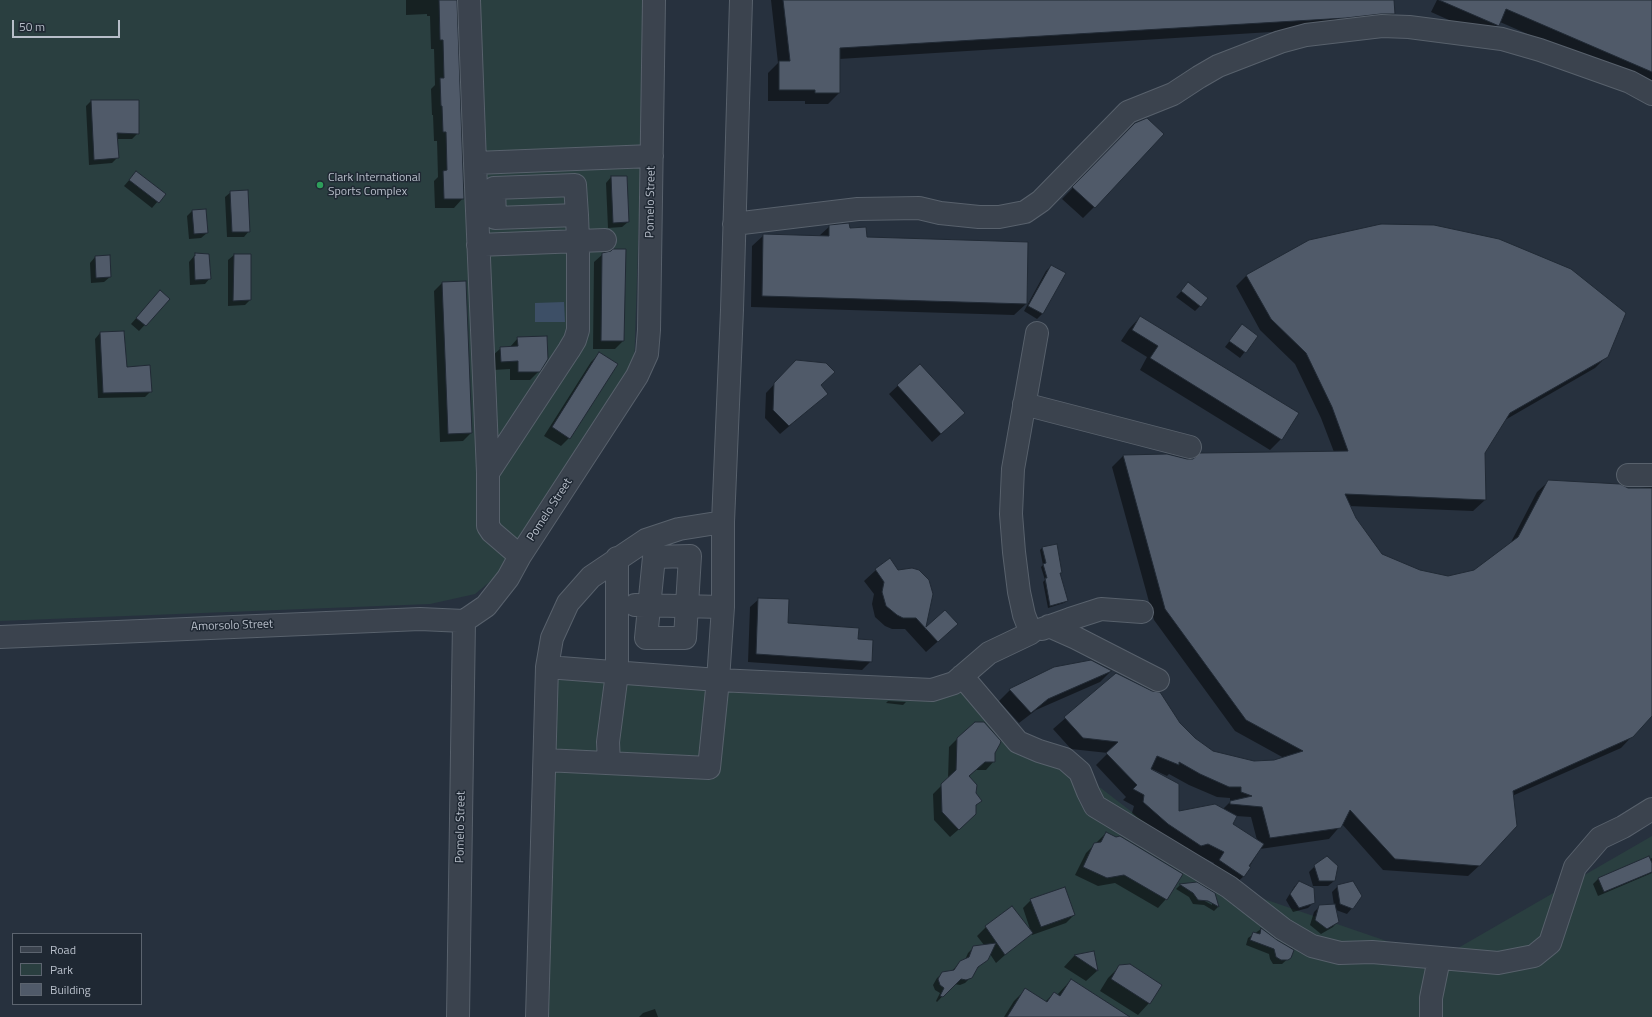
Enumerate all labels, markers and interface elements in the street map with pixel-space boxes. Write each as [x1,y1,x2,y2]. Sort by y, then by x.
scale bar [14,12,122,38]
text: 50 m [19,17,45,36]
street label: Pomelo Street [643,166,659,238]
place label: Clark International Sports Complex [328,171,420,199]
marker: Clark International Sports Complex [315,180,325,190]
street label: Pomelo Street [524,476,576,544]
street label: Amorsolo Street [191,617,273,635]
street label: Pomelo Street [453,791,469,863]
legend [12,933,142,1005]
text: Road [50,940,76,959]
text: Park [50,960,73,979]
text: Building [50,980,91,999]

